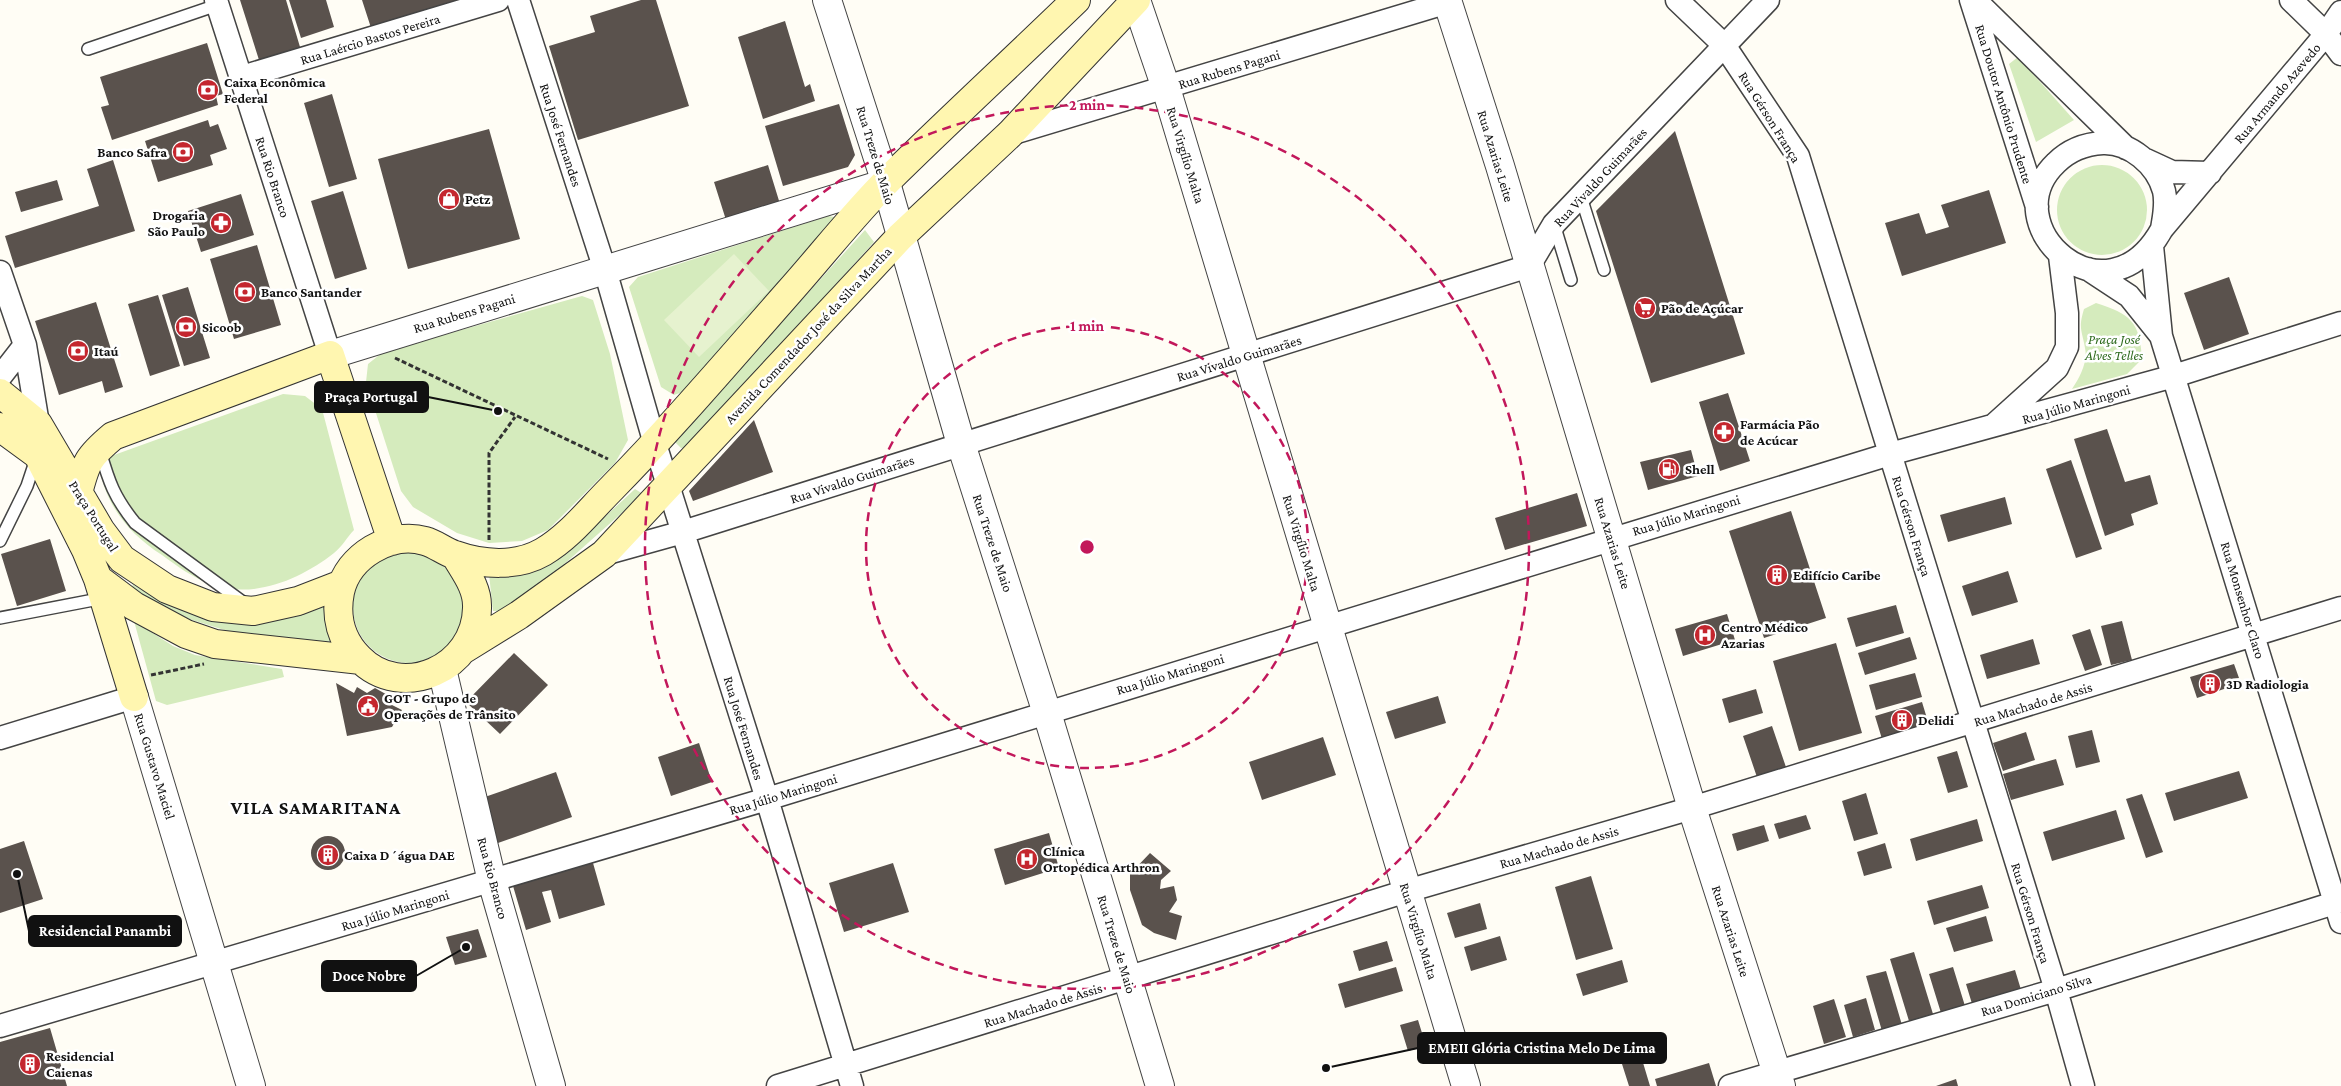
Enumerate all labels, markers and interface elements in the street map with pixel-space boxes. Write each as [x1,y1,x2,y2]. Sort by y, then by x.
street label: Rua Laércio Bastos Pereira [298,10,442,68]
street label: Rua Doutor Antônio Prudente [1972,22,2036,186]
street label: Rua Armando Azevedo [2230,40,2324,146]
street label: Rua Rubens Pagani [1176,46,1282,92]
street label: Rua Gérson França [1736,68,1805,166]
place label: Caixa Econômica Federal [224,74,326,106]
bank icon: Caixa Econômica Federal [196,78,220,102]
street label: Rua José Fernandes [537,81,585,189]
text: 2 min [1069,97,1105,113]
street label: Rua Treze de Maio [853,104,899,206]
street label: Rua Virgílio Malta [1164,105,1208,206]
street label: Rua Azarias Leite [1474,108,1518,204]
street label: Rua Vivaldo Guimarães [1550,124,1650,230]
street label: Rua Rio Branco [252,135,294,220]
bank icon: Banco Safra [171,140,195,164]
place label: Banco Safra [97,144,167,160]
shop icon: Petz [437,187,461,211]
place label: Petz [465,191,491,207]
place label: Drogaria São Paulo [148,207,205,239]
pharmacy icon: Drogaria São Paulo [209,211,233,235]
street label: Avenida Comendador José da Silva Martha [721,243,895,427]
bank icon: Banco Santander [233,280,257,304]
place label: Banco Santander [261,284,362,300]
street label: Rua Rubens Pagani [411,290,517,336]
supermarket icon: Pão de Açúcar [1633,296,1657,320]
place label: Pão de Açúcar [1661,300,1744,316]
bank icon: Sicoob [174,315,198,339]
text: 1 min [1070,318,1104,334]
place label: Sicoob [202,319,242,335]
street label: Rua Vivaldo Guimarães [1175,331,1303,385]
park label: Praça José Alves Telles [2084,331,2144,363]
bank icon: Itaú [66,339,90,363]
place label: Itaú [94,343,119,359]
street label: Rua Júlio Maringoni [2020,381,2132,427]
callout: Praça Portugal [315,382,428,412]
text: Praça Portugal [324,389,418,405]
place label: Farmácia Pão de Acúcar [1740,416,1820,448]
pharmacy icon: Farmácia Pão de Acúcar [1712,420,1736,444]
street label: Rua Vivaldo Guimarães [788,451,916,507]
fuel station icon: Shell [1657,457,1681,481]
place label: Shell [1685,461,1715,477]
street label: Rua Gérson França [1889,474,1935,579]
street label: Praça Portugal [66,478,122,555]
street label: Rua Júlio Maringoni [1630,491,1742,539]
street label: Rua Treze de Maio [970,492,1016,594]
street label: Rua Virgílio Malta [1280,493,1324,594]
street label: Rua Azarias Leite [1591,495,1635,591]
centre of rings [1078,538,1096,556]
street label: Rua Monsenhor Claro [2218,540,2268,660]
building icon: Edifício Caribe [1765,563,1789,587]
place label: Edifício Caribe [1793,567,1881,583]
place label: Centro Médico Azarias [1720,619,1808,651]
hospital icon: Centro Médico Azarias [1693,623,1717,647]
street label: Rua Júlio Maringoni [1114,650,1226,698]
building icon: 3D Radiologia [2198,672,2222,696]
street label: Rua José Fernandes [721,674,767,782]
place label: 3D Radiologia [2226,676,2309,692]
street label: Rua Machado de Assis [1972,678,2094,730]
place label: GOT - Grupo de Operações de Trânsito [384,690,516,722]
public building icon: GOT - Grupo de Operações de Trânsito [356,694,380,718]
building icon: Delidi [1890,708,1914,732]
street label: Rua Gustavo Maciel [131,711,179,821]
place label: Delidi [1918,712,1954,728]
street label: Rua Júlio Maringoni [727,770,839,818]
district label: VILA SAMARITANA [230,797,401,818]
street label: Rua Machado de Assis [1498,822,1620,872]
street label: Rua Rio Branco [474,835,512,921]
building icon: Caixa D´água DAE [316,843,340,867]
place label: Clínica Ortopédica Arthron [1043,843,1160,875]
place label: Caixa D´água DAE [344,847,455,863]
hospital icon: Clínica Ortopédica Arthron [1015,847,1039,871]
street label: Rua Gérson França [2008,861,2054,966]
street label: Rua Virgílio Malta [1397,881,1441,982]
street label: Rua Azarias Leite [1709,883,1753,979]
street label: Rua Júlio Maringoni [339,886,451,934]
street label: Rua Treze de Maio [1094,893,1140,995]
callout: Residencial Panambi [29,916,181,946]
text: Residencial Panambi [39,923,172,939]
callout: Doce Nobre [322,961,416,991]
text: Doce Nobre [332,968,406,984]
street label: Rua Domiciano Silva [1979,970,2094,1019]
street label: Rua Machado de Assis [982,979,1104,1031]
callout: EMEII Glória Cristina Melo De Lima [1418,1033,1666,1063]
text: EMEII Glória Cristina Melo De Lima [1428,1040,1656,1056]
place label: Residencial Caienas [46,1048,114,1080]
building icon: Residencial Caienas [18,1052,42,1076]

